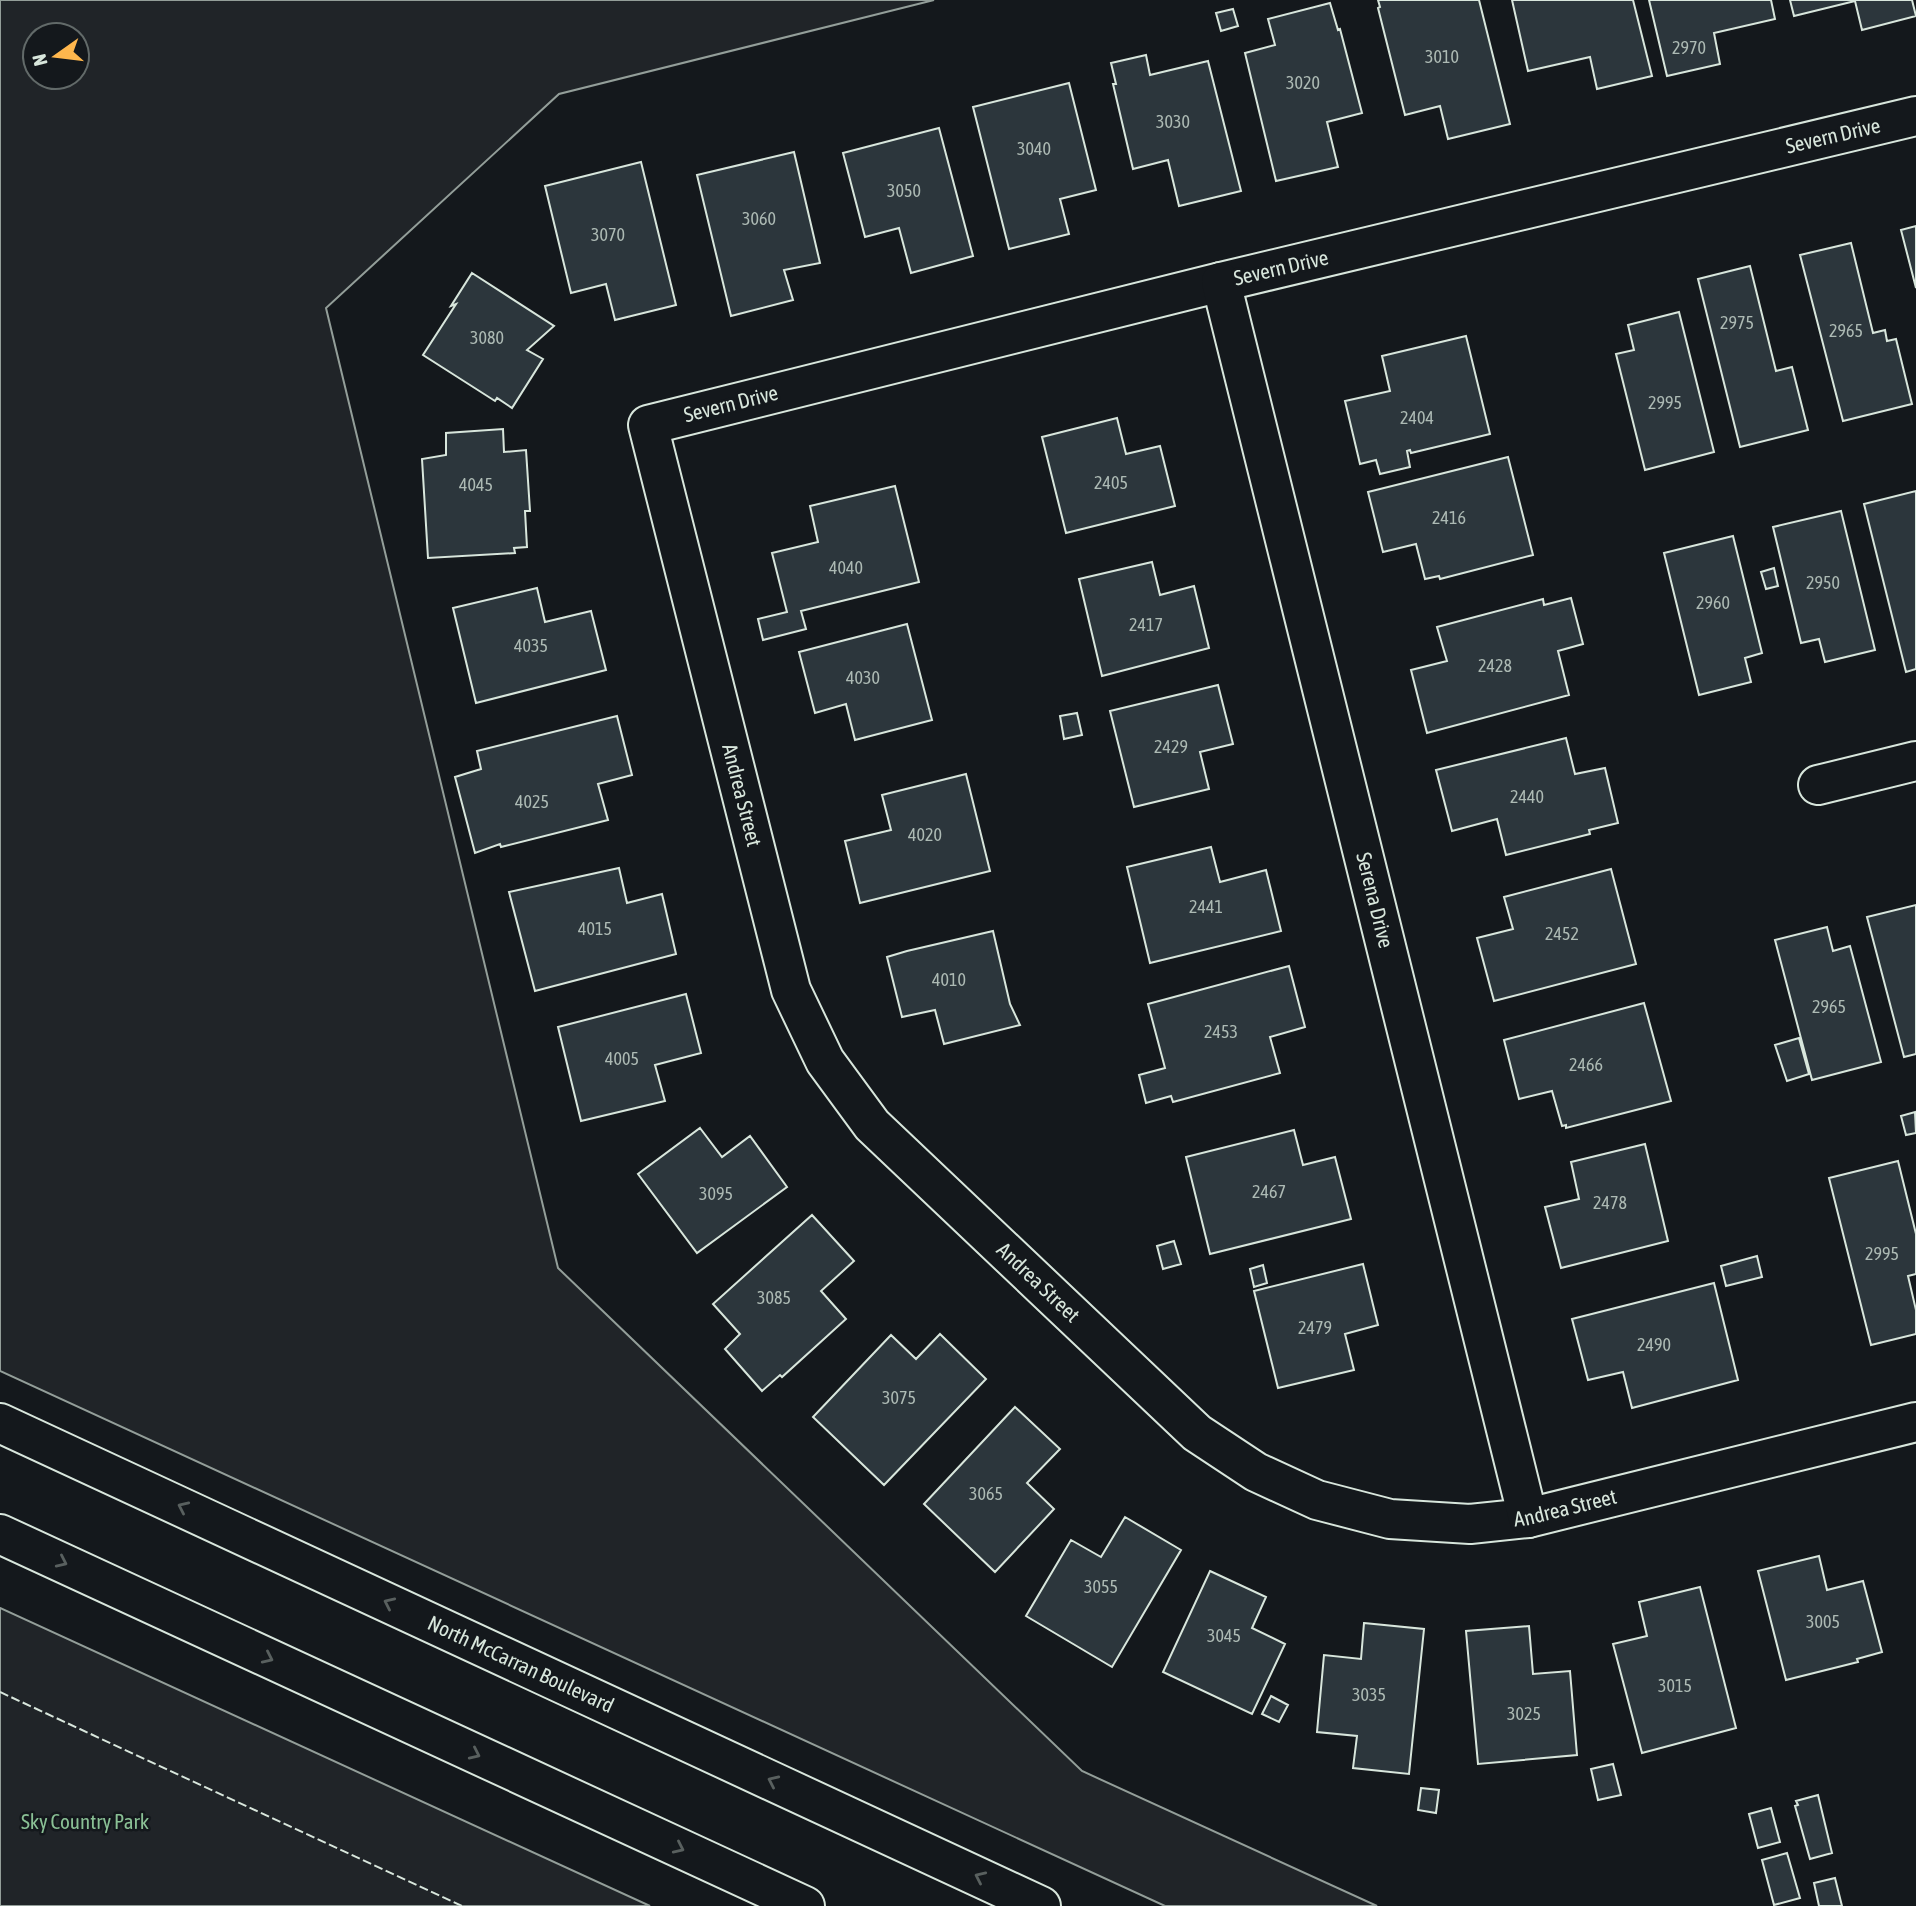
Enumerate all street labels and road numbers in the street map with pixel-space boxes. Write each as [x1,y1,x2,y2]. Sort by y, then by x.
street label: Severn Drive [1783,113,1882,158]
street label: Severn Drive [1231,245,1330,290]
street label: Severn Drive [681,380,780,426]
street label: Andrea Street [718,741,767,849]
street label: Serena Drive [1352,850,1399,950]
street label: Andrea Street [992,1237,1085,1327]
street label: Andrea Street [1513,1484,1619,1530]
street label: North McCarran Boulevard [424,1610,618,1717]

